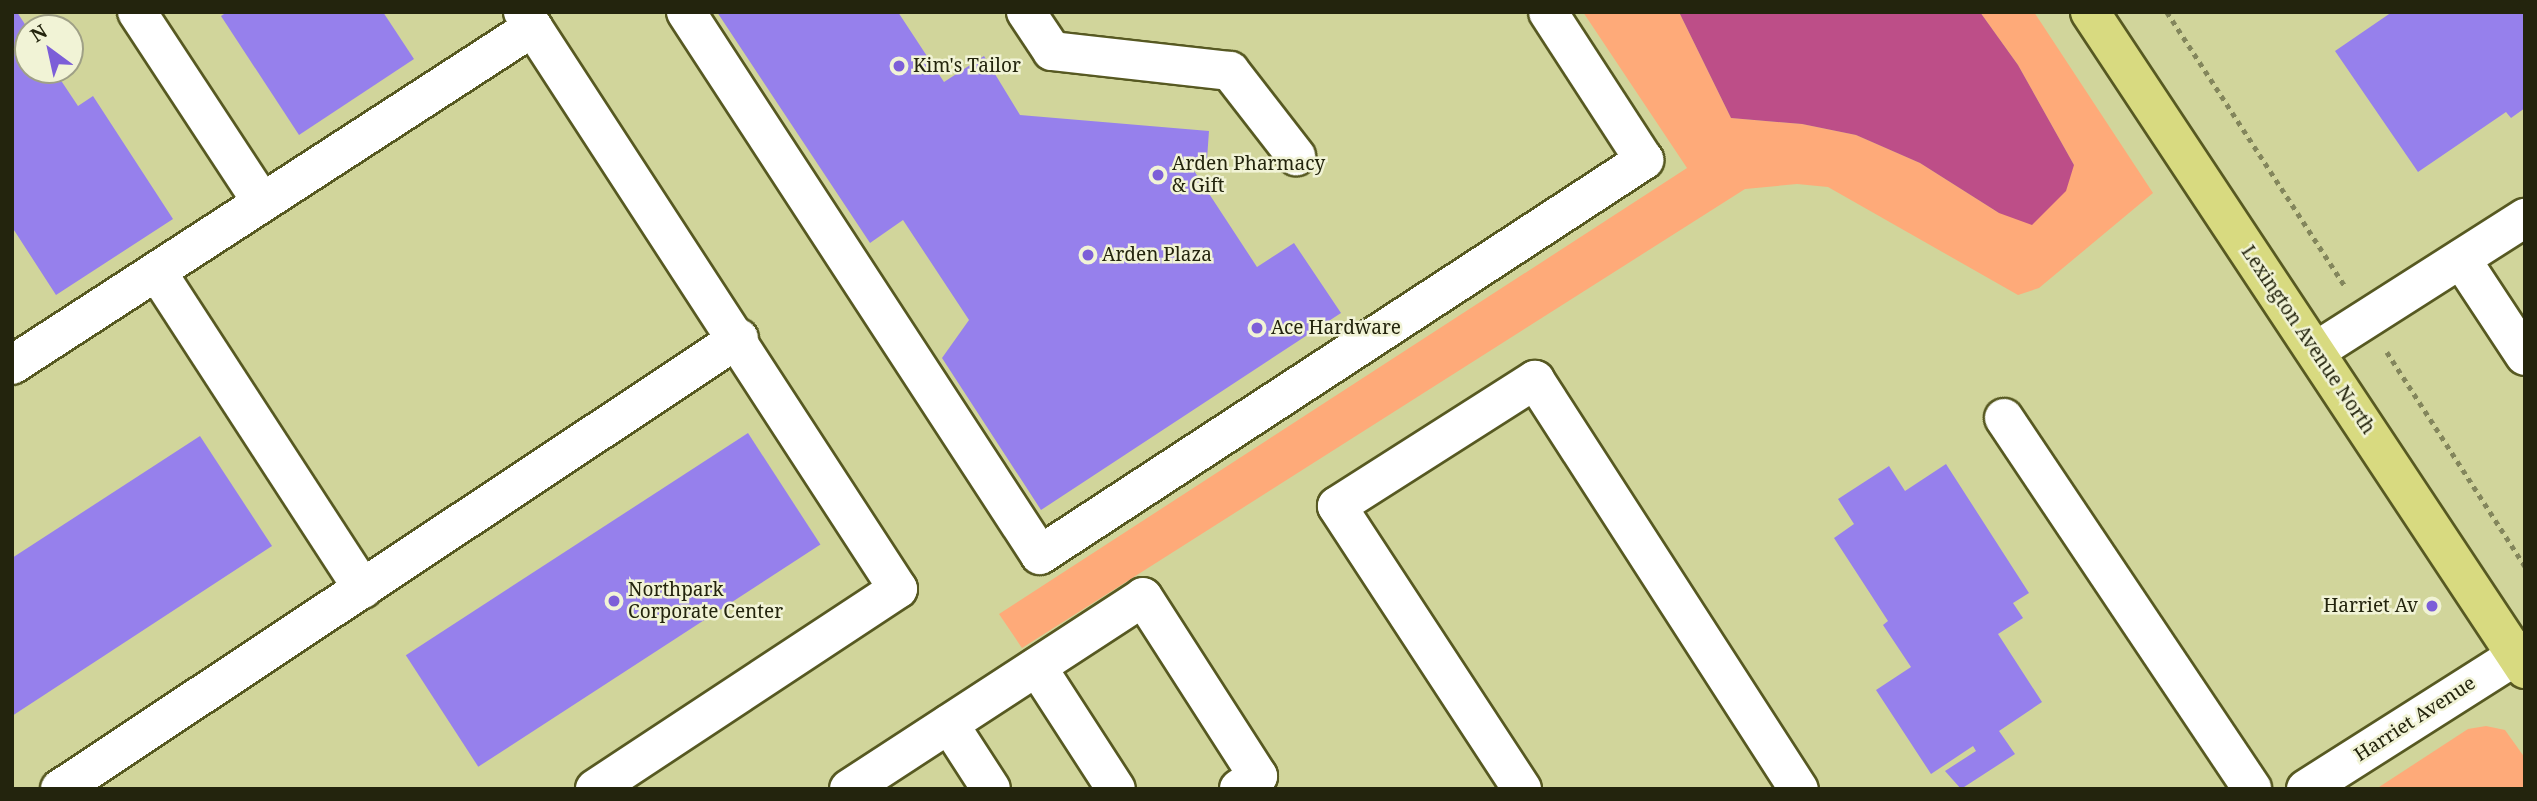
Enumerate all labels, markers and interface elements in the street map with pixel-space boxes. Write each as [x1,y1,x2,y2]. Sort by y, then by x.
north arrow [14,14,84,84]
text: N [25,18,52,48]
place label: Kim's Tailor [913,55,1021,77]
marker: Kim's Tailor [891,58,907,74]
place label: Arden Pharmacy & Gift [1172,153,1325,197]
marker: Arden Pharmacy & Gift [1150,167,1166,183]
street label: Lexington Avenue North [2236,241,2380,439]
place label: Arden Plaza [1102,244,1212,266]
marker: Arden Plaza [1080,247,1096,263]
place label: Ace Hardware [1271,317,1401,339]
marker: Ace Hardware [1249,320,1265,336]
place label: Northpark Corporate Center [628,579,783,623]
marker: Northpark Corporate Center [606,593,622,609]
place label: Harriet Av [2323,595,2418,617]
marker: Harriet Av [2424,598,2440,614]
street label: Harriet Avenue [2350,671,2480,767]

